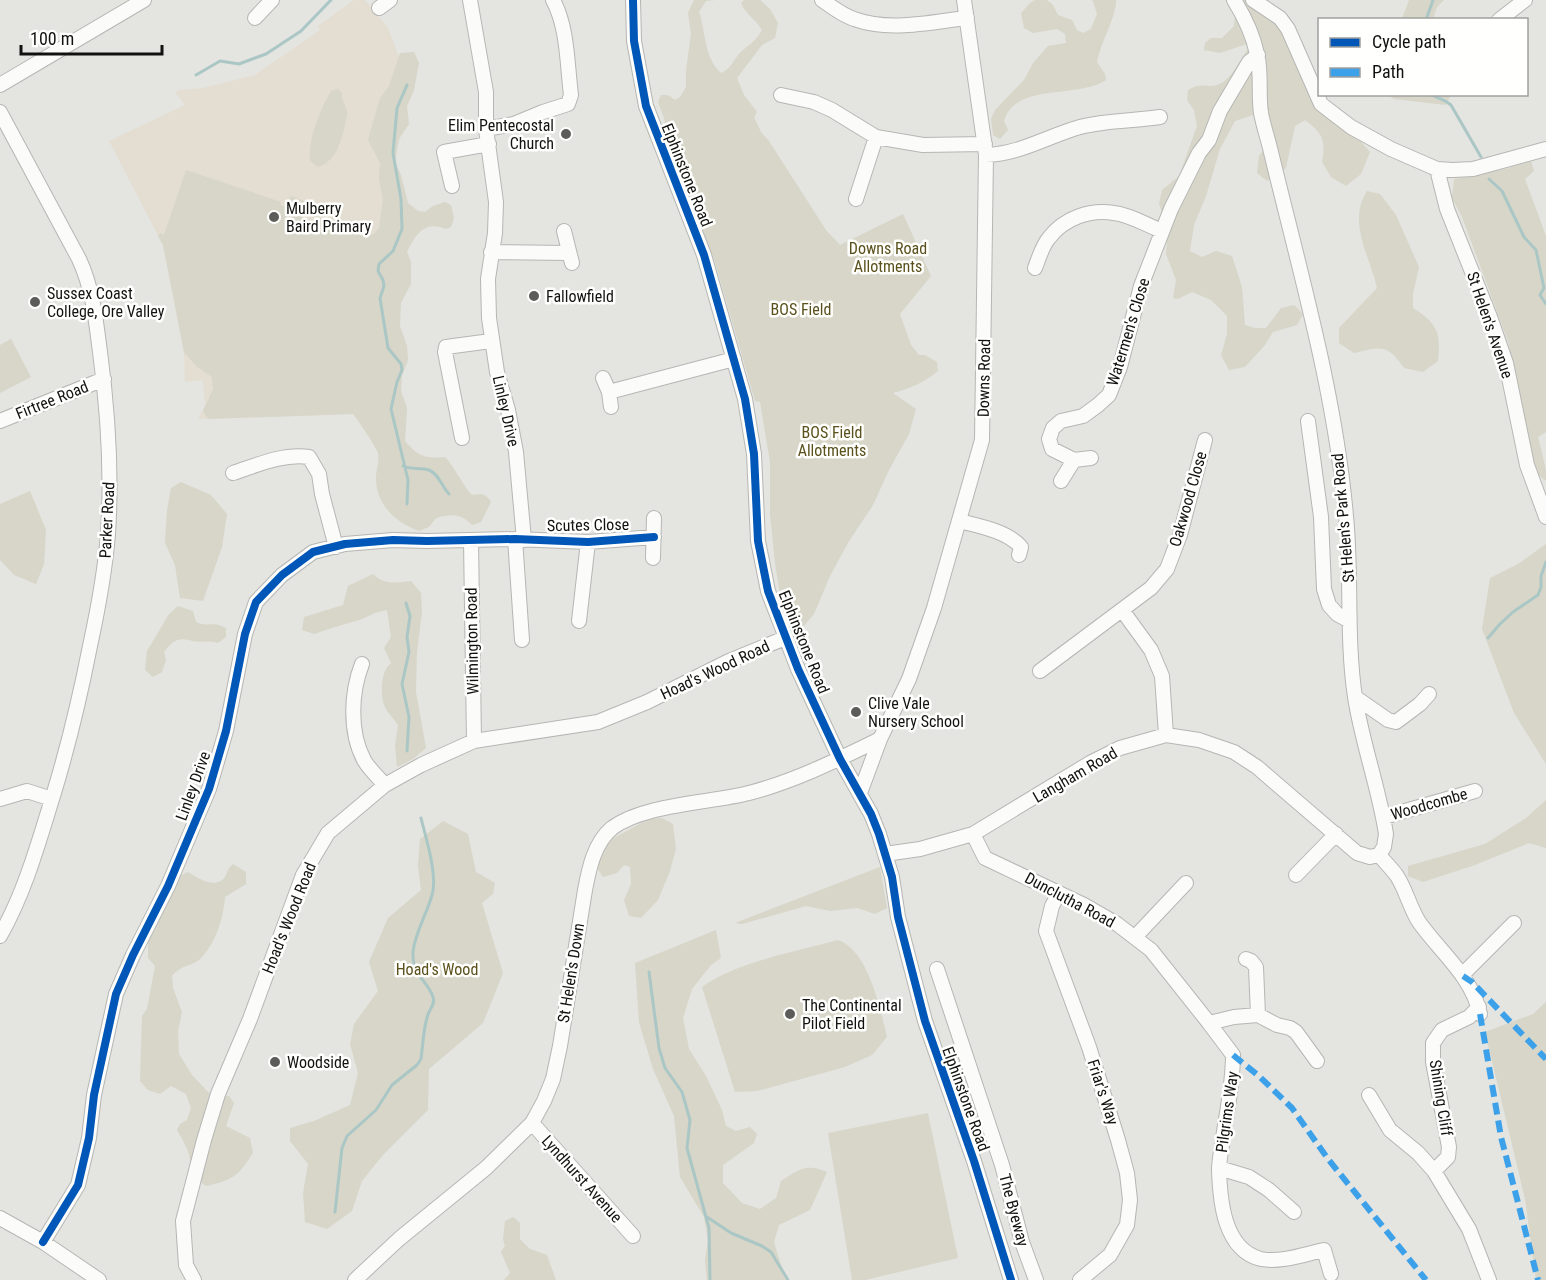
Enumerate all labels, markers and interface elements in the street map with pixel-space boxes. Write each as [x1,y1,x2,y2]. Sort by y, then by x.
scale bar [21,18,162,56]
legend [1318,18,1528,96]
text: 100 m [30,28,74,49]
text: Cycle path [1372,31,1446,52]
text: Path [1372,61,1405,82]
place label: Elim Pentecostal Church [448,116,554,153]
street label: Elphinstone Road [658,121,716,229]
marker: Elim Pentecostal Church [559,127,573,141]
place label: Mulberry Baird Primary [286,199,372,236]
marker: Mulberry Baird Primary [267,210,281,224]
park label: Downs Road Allotments [849,239,927,276]
street label: St Helen's Avenue [1463,269,1517,381]
street label: Watermen's Close [1103,276,1153,388]
place label: Sussex Coast College, Ore Valley [47,284,165,321]
place label: Fallowfield [546,287,614,306]
marker: Fallowfield [527,289,541,303]
marker: Sussex Coast College, Ore Valley [28,295,42,309]
park label: BOS Field [771,300,831,319]
street label: Downs Road [974,339,994,417]
street label: Linley Drive [489,374,523,448]
street label: Firtree Road [13,377,91,423]
park label: BOS Field Allotments [798,423,866,460]
street label: Oakwood Close [1165,449,1211,549]
street label: St Helen's Park Road [1328,453,1358,583]
street label: Parker Road [96,481,118,559]
street label: Scutes Close [547,515,629,535]
street label: Wilmington Road [462,587,482,695]
street label: Elphinstone Road [775,588,833,696]
street label: Hoad's Wood Road [657,636,773,704]
place label: Clive Vale Nursery School [868,694,964,731]
marker: Clive Vale Nursery School [849,705,863,719]
street label: Langham Road [1029,743,1121,807]
street label: Linley Drive [172,749,214,823]
street label: Woodcombe [1389,784,1469,824]
street label: Hoad's Wood Road [258,860,320,976]
street label: Dunclutha Road [1022,868,1118,932]
street label: St Helen's Down [554,922,588,1024]
park label: Hoad's Wood [396,960,478,979]
place label: The Continental Pilot Field [802,996,902,1033]
marker: The Continental Pilot Field [783,1007,797,1021]
street label: Elphinstone Road [938,1044,994,1154]
place label: Woodside [287,1053,349,1072]
marker: Woodside [268,1055,282,1069]
street label: Friar's Way [1083,1057,1123,1128]
street label: Shining Cliff [1426,1059,1456,1137]
street label: Pilgrims Way [1212,1070,1242,1154]
street label: Lyndhurst Avenue [538,1131,626,1227]
street label: The Byeway [995,1171,1033,1249]

